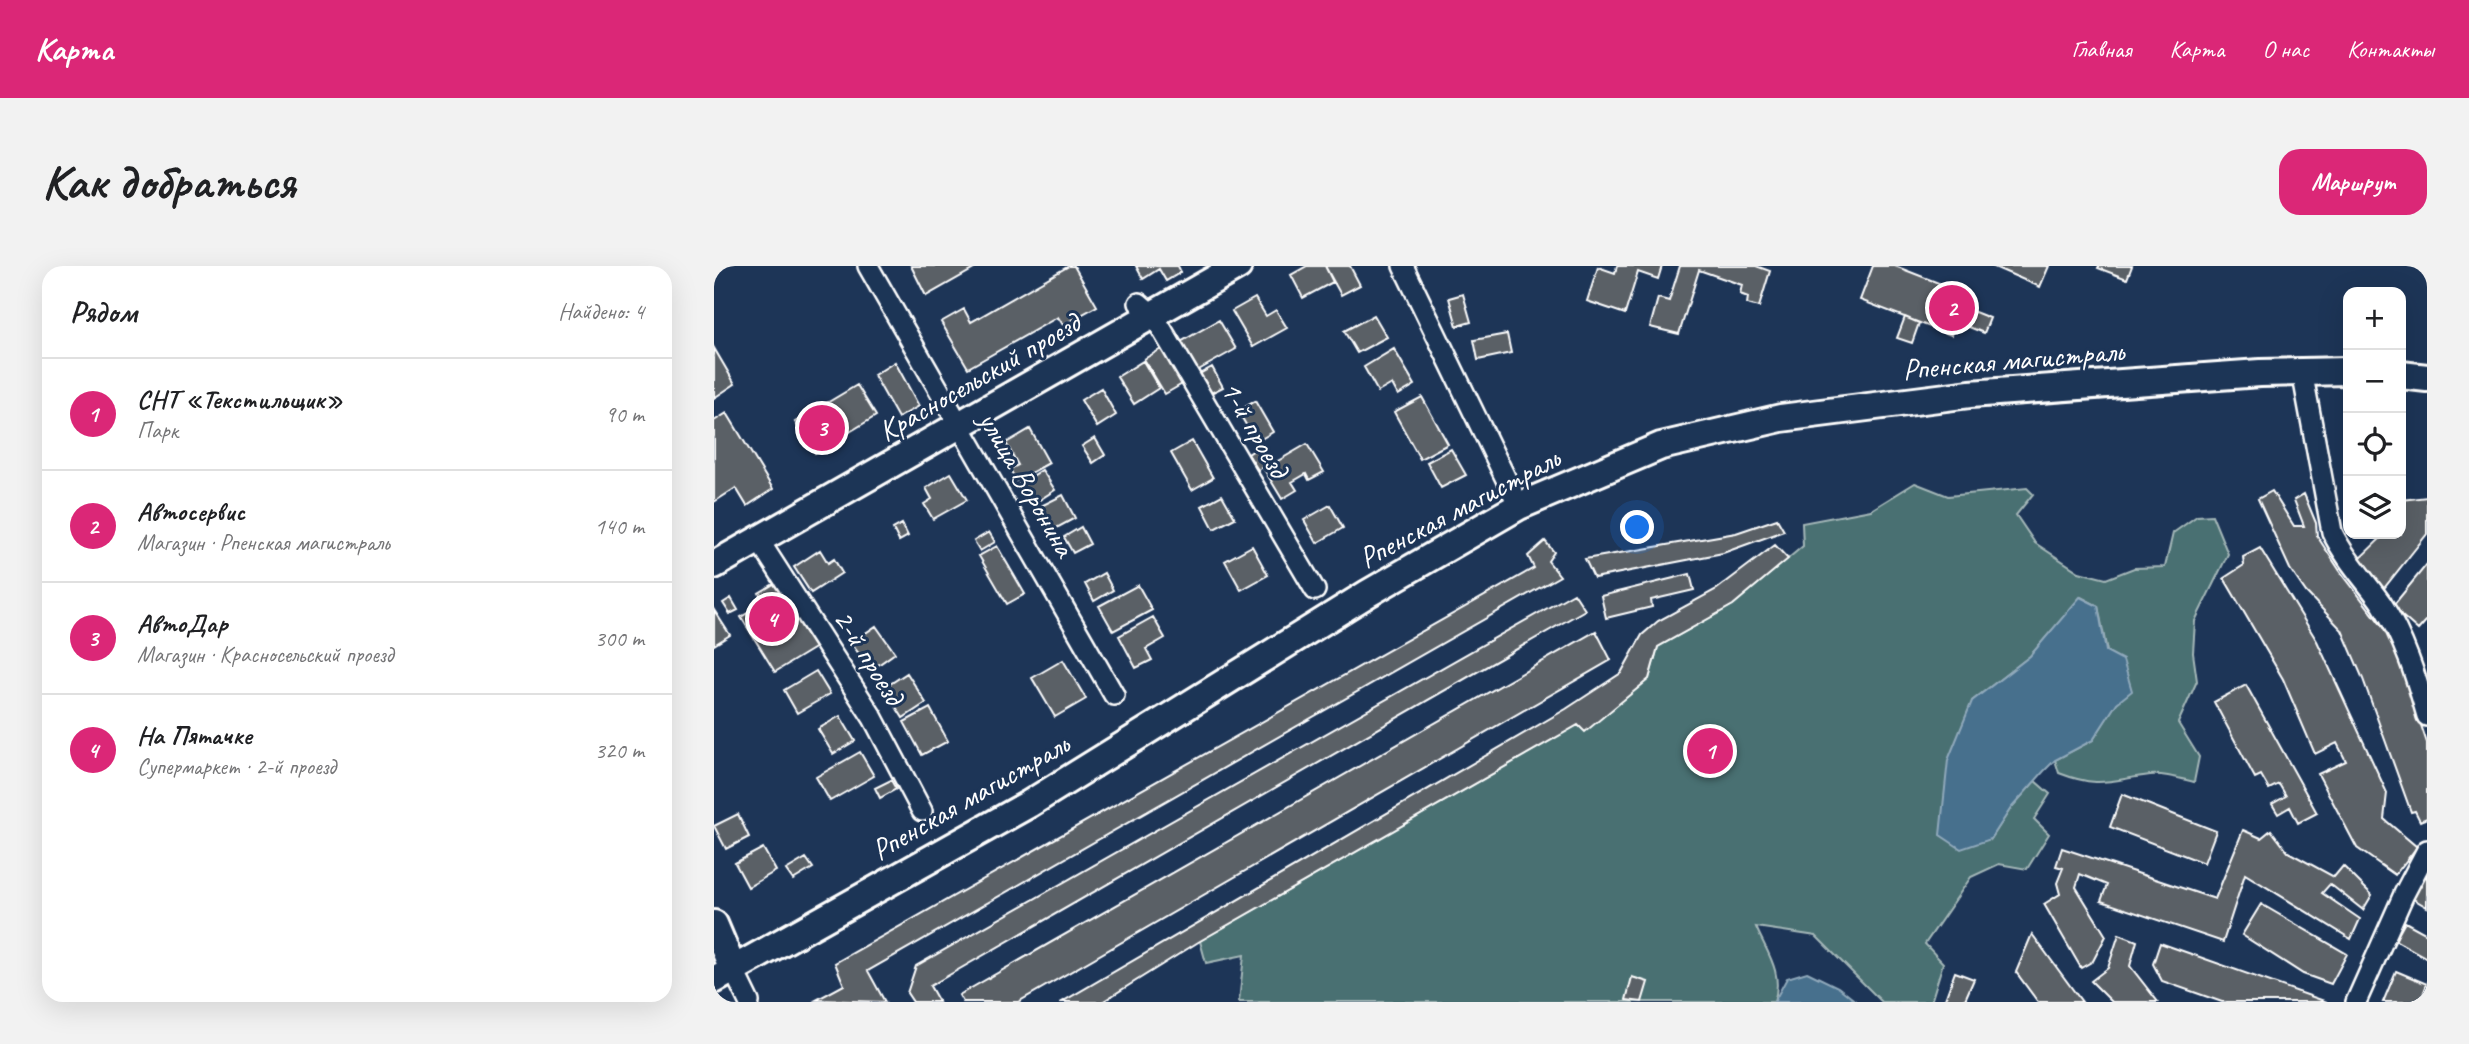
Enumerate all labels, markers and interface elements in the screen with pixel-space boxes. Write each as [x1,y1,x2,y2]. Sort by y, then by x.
text: Карта [35,28,114,70]
text: Главная [2071,34,2132,64]
text: Карта [2170,34,2224,64]
text: О нас [2262,34,2309,64]
text: Контакты [2347,34,2434,64]
button: Маршрут [2279,149,2427,215]
text: Как добраться [42,151,295,213]
pin: 2 [1929,282,1975,334]
map controls [2343,287,2406,539]
button: + [2343,287,2406,350]
text: Рядом [70,293,137,331]
text: Найдено: 4 [558,297,644,326]
street label: Красносельский проезд [871,303,1089,450]
street label: Рпенская магистраль [1901,331,2127,389]
button: − [2343,350,2406,413]
street label: 1-й проезд [1212,374,1299,486]
text: СНТ «Текстильщик» [137,383,343,416]
text: 1 [88,400,98,429]
text: 90 m [605,400,644,429]
pin: 3 [799,402,845,454]
street label: улица Воронина [969,403,1085,565]
button: locate [2343,413,2406,476]
text: Парк [137,416,178,445]
street label: Рпенская магистраль [1352,438,1567,577]
button: layers [2343,476,2406,539]
text: Автосервис [137,495,245,528]
your location [1620,510,1654,544]
text: 2 [88,512,98,541]
text: 140 m [595,512,644,541]
text: Магазин · Рпенская магистраль [137,528,389,557]
pin: 4 [749,593,795,645]
street label: 2-й проезд [825,602,914,714]
text: АвтоДар [137,607,228,640]
text: 3 [88,624,98,653]
text: 300 m [595,624,644,653]
text: Магазин · Красносельский проезд [137,640,393,669]
text: На Пятачке [137,719,252,752]
street label: Рпенская магистраль [865,724,1077,869]
pin: 1 [1687,725,1733,777]
text: 4 [88,736,98,765]
text: 320 m [595,736,644,765]
text: Супермаркет · 2-й проезд [137,752,336,781]

